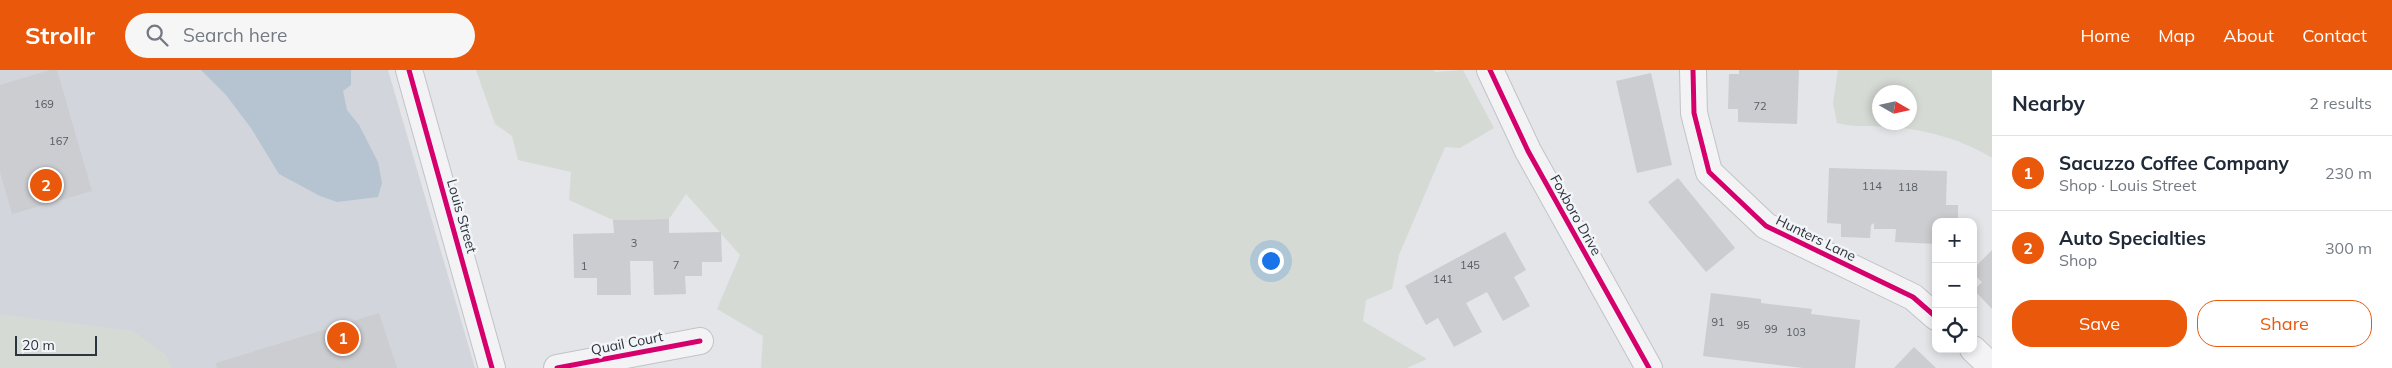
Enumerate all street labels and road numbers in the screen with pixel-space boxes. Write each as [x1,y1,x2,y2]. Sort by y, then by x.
street label: Foxboro Drive [1546,171,1606,259]
street label: Louis Street [443,177,481,255]
street label: Hunters Lane [1773,211,1859,265]
street label: Quail Court [589,327,665,359]

